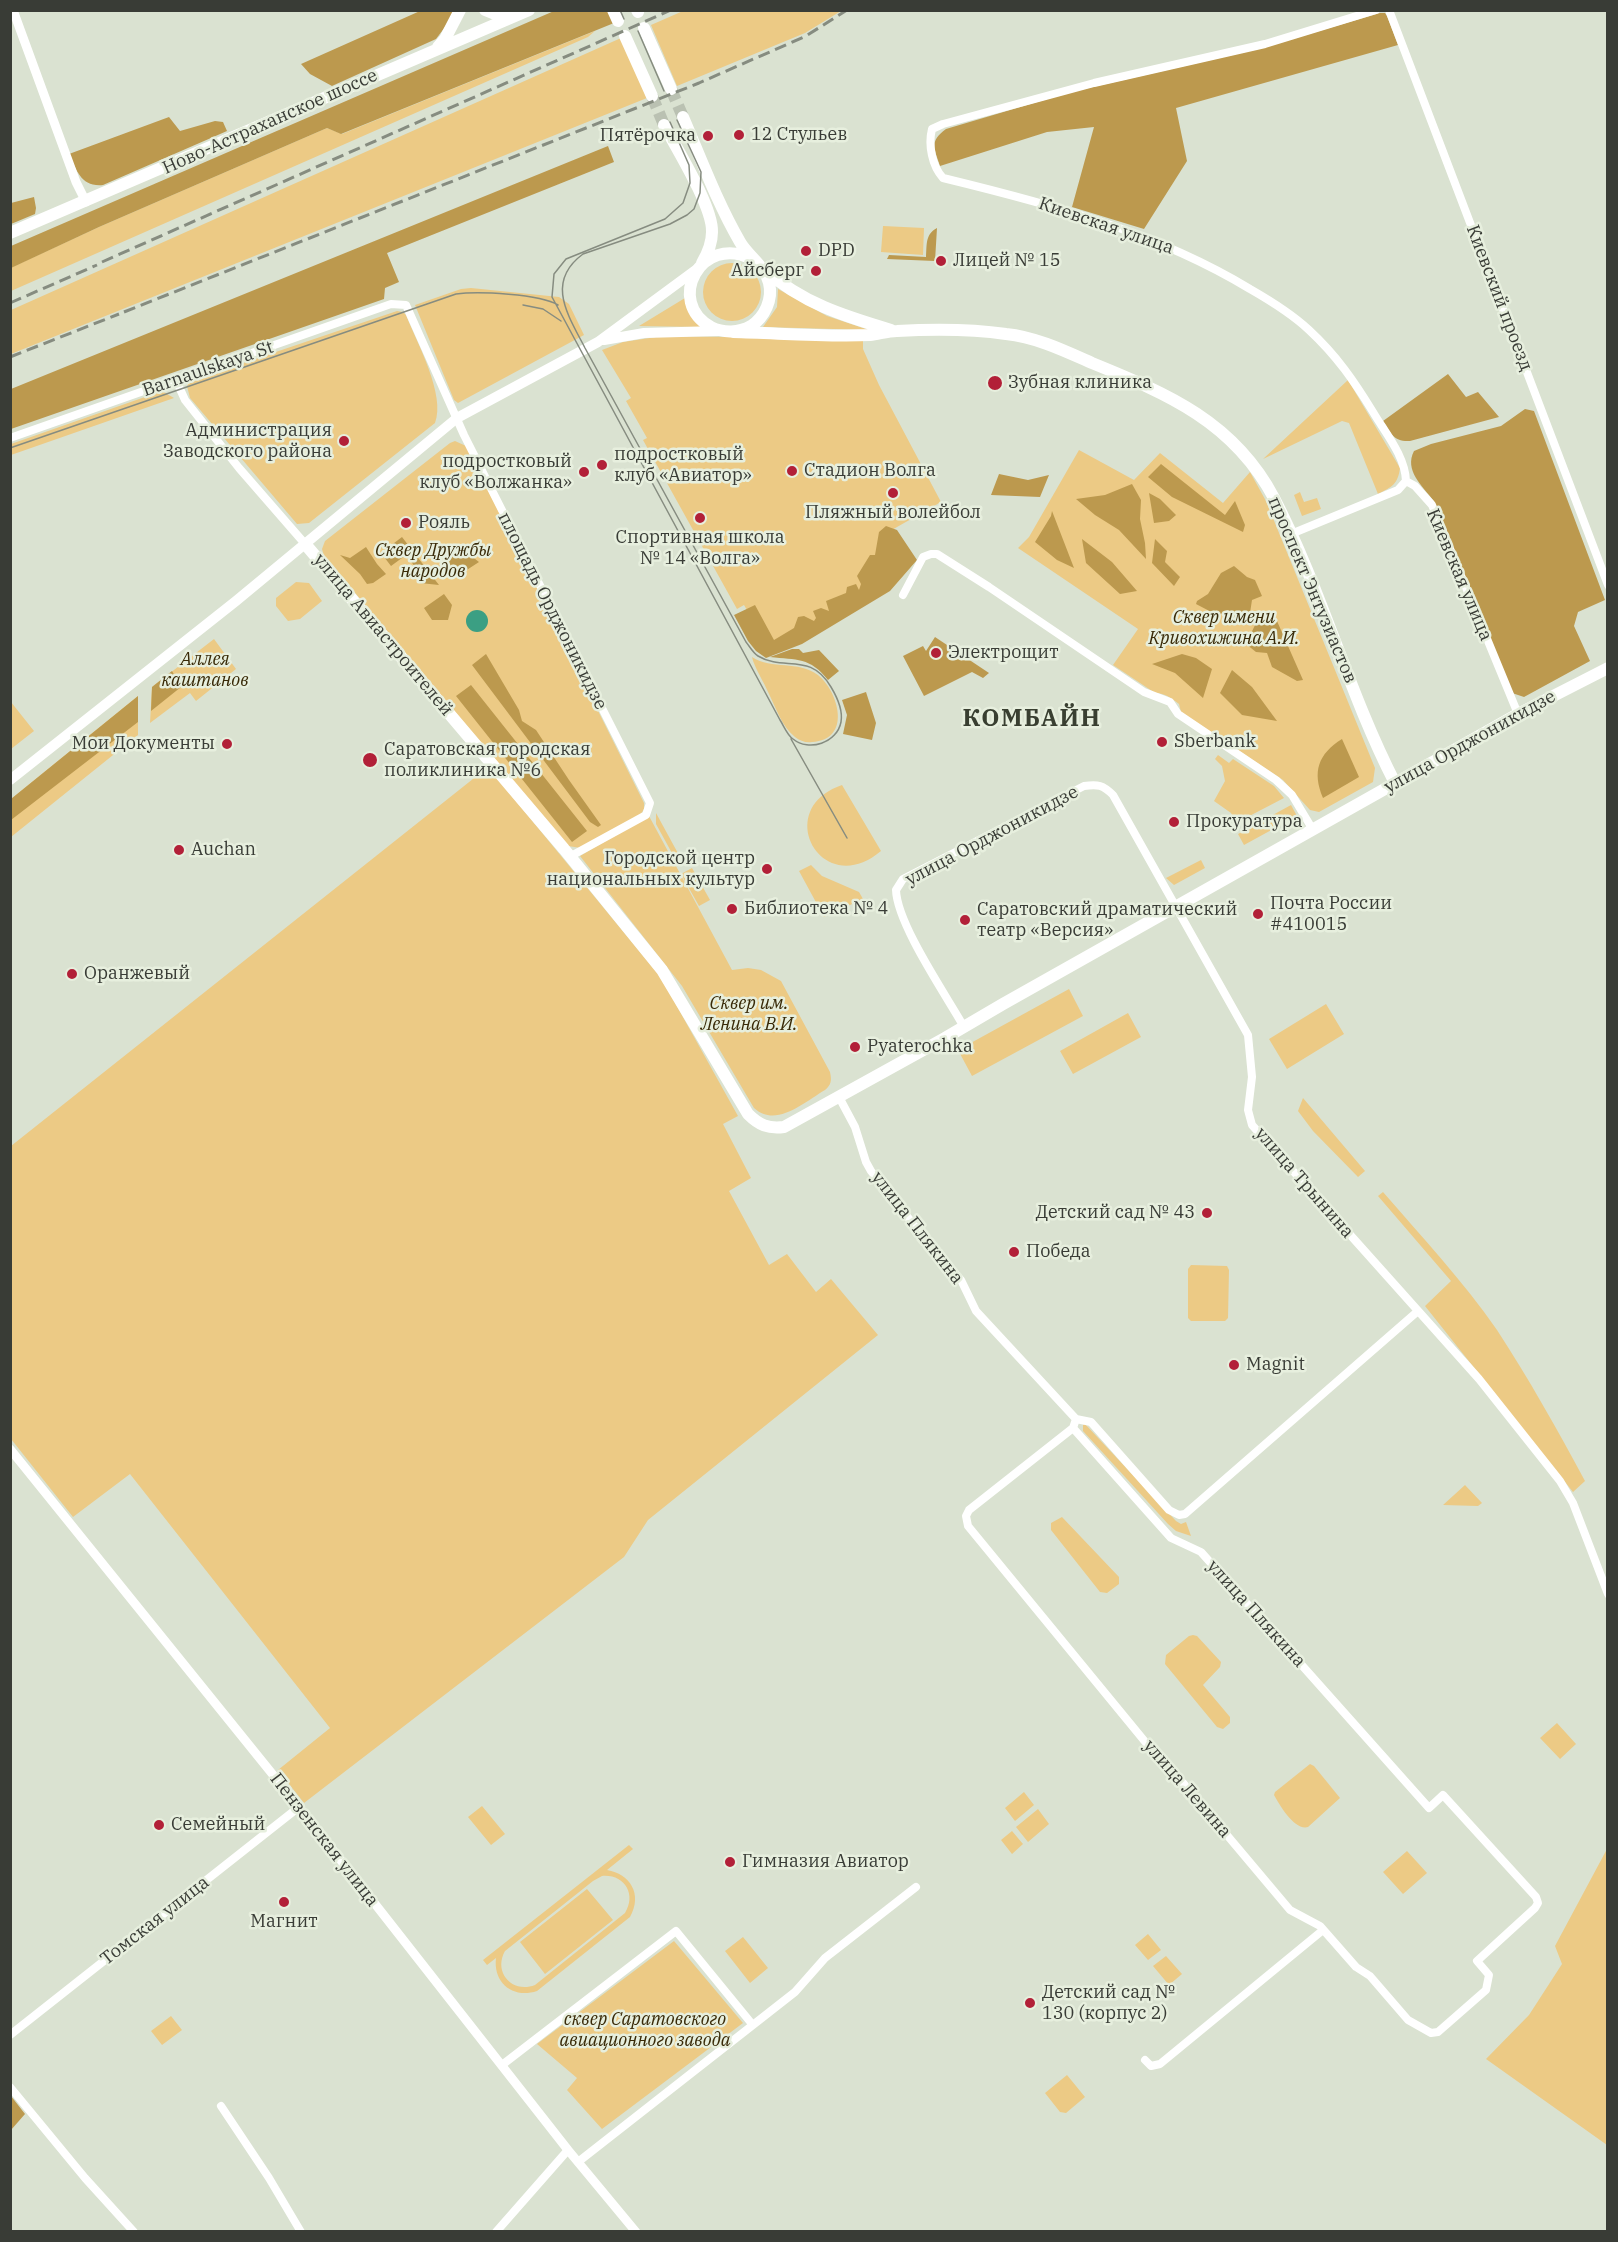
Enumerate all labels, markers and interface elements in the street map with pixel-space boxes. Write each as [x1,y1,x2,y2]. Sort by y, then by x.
street label: Ново-Астраханское шоссе [159,65,381,179]
place label: 12 Стульев [751,124,847,146]
place label: Пятёрочка [600,125,696,147]
marker: 12 Стульев [732,128,746,142]
marker: Пятёрочка [701,129,715,143]
street label: Киевская улица [1036,193,1176,259]
street label: Киевский проезд [1461,222,1537,374]
place label: DPD [818,240,855,262]
marker: DPD [799,244,813,258]
place label: Лицей № 15 [953,250,1061,272]
marker: Лицей № 15 [934,254,948,268]
place label: Айсберг [731,260,804,282]
marker: Айсберг [809,264,823,278]
street label: Barnaulskaya St [140,337,276,401]
place label: Зубная клиника [1008,372,1152,394]
marker: Зубная клиника [986,374,1004,392]
place label: Администрация Заводского района [163,420,332,462]
marker: Администрация Заводского района [337,434,351,448]
place label: подростковый клуб «Авиатор» [614,444,752,486]
place label: подростковый клуб «Волжанка» [419,451,572,494]
marker: подростковый клуб «Авиатор» [595,458,609,472]
place label: Стадион Волга [804,460,936,482]
marker: Стадион Волга [785,464,799,478]
marker: подростковый клуб «Волжанка» [577,465,591,479]
marker: Пляжный волейбол [886,486,900,500]
street label: проспект Энтузиастов [1263,493,1361,687]
place label: Пляжный волейбол [805,502,981,524]
street label: Киевская улица [1421,506,1497,644]
street label: площадь Орджоникидзе [493,509,611,713]
marker: Спортивная школа № 14 «Волга» [693,511,707,525]
place label: Рояль [418,512,470,534]
marker: Рояль [399,516,413,530]
place label: Спортивная школа № 14 «Волга» [615,527,785,570]
park label: Сквер Дружбы народов [375,540,491,582]
street label: улица Авиастроителей [309,550,457,720]
park label: Сквер имени Кривохижина А.И. [1148,607,1300,650]
place label: Электрощит [948,642,1059,664]
marker: Электрощит [929,646,943,660]
park label: Аллея каштанов [161,649,249,692]
street label: улица Орджоникидзе [1381,686,1559,798]
district label: КОМБАЙН [963,705,1101,733]
place label: Sberbank [1174,731,1256,753]
place label: Мои Документы [72,733,215,755]
marker: Sberbank [1155,735,1169,749]
marker: Мои Документы [220,737,234,751]
place label: Саратовская городская поликлиника №6 [384,739,591,782]
marker: Саратовская городская поликлиника №6 [361,751,379,769]
street label: улица Орджоникидзе [902,781,1082,891]
place label: Прокуратура [1186,811,1303,833]
marker: Прокуратура [1167,815,1181,829]
place label: Auchan [191,839,256,861]
marker: Auchan [172,843,186,857]
place label: Городской центр национальных культур [546,848,755,890]
marker: Городской центр национальных культур [760,862,774,876]
place label: Почта России #410015 [1270,893,1392,936]
place label: Библиотека № 4 [744,898,888,920]
place label: Саратовский драматический театр «Версия» [977,899,1237,942]
marker: Библиотека № 4 [725,902,739,916]
marker: Почта России #410015 [1251,907,1265,921]
marker: Саратовский драматический театр «Версия» [958,913,972,927]
place label: Оранжевый [84,963,190,985]
marker: Оранжевый [65,967,79,981]
park label: Сквер им. Ленина В.И. [701,993,797,1036]
place label: Pyaterochka [867,1036,973,1058]
marker: Pyaterochka [848,1040,862,1054]
street label: улица Трынина [1250,1123,1358,1243]
street label: улица Плякина [866,1167,968,1289]
place label: Детский сад № 43 [1036,1202,1195,1224]
marker: Детский сад № 43 [1200,1206,1214,1220]
place label: Победа [1026,1241,1091,1263]
marker: Победа [1007,1245,1021,1259]
place label: Magnit [1246,1354,1305,1376]
marker: Magnit [1227,1358,1241,1372]
street label: улица Плякина [1202,1556,1310,1672]
street label: улица Левина [1138,1735,1236,1843]
street label: Пензенская улица [265,1769,383,1911]
place label: Семейный [171,1814,265,1836]
marker: Семейный [152,1818,166,1832]
place label: Гимназия Авиатор [742,1851,909,1873]
marker: Гимназия Авиатор [723,1855,737,1869]
street label: Томская улица [96,1872,214,1970]
marker: Магнит [277,1895,291,1909]
place label: Магнит [250,1911,318,1933]
place label: Детский сад № 130 (корпус 2) [1042,1982,1175,2024]
marker: Детский сад № 130 (корпус 2) [1023,1996,1037,2010]
park label: сквер Саратовского авиационного завода [559,2009,731,2052]

